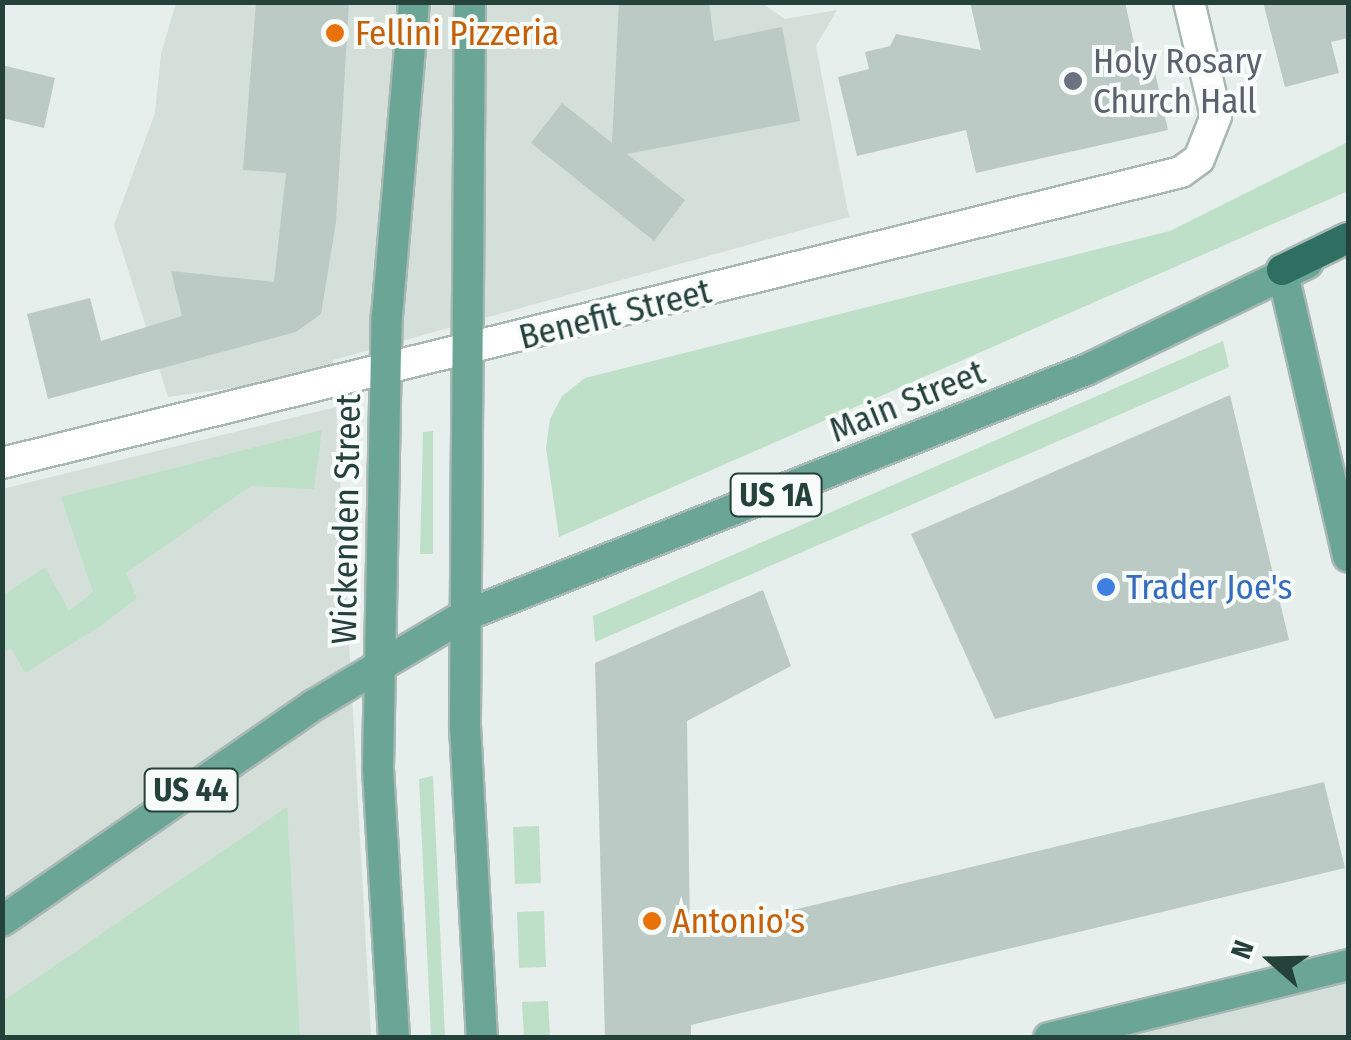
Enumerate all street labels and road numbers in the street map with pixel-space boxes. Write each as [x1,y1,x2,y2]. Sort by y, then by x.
street label: Benefit Street [515,270,715,358]
street label: Main Street [823,351,991,451]
street label: Wickenden Street [323,393,369,645]
road number: US 1A [728,468,824,522]
road number: US 44 [144,763,238,817]

